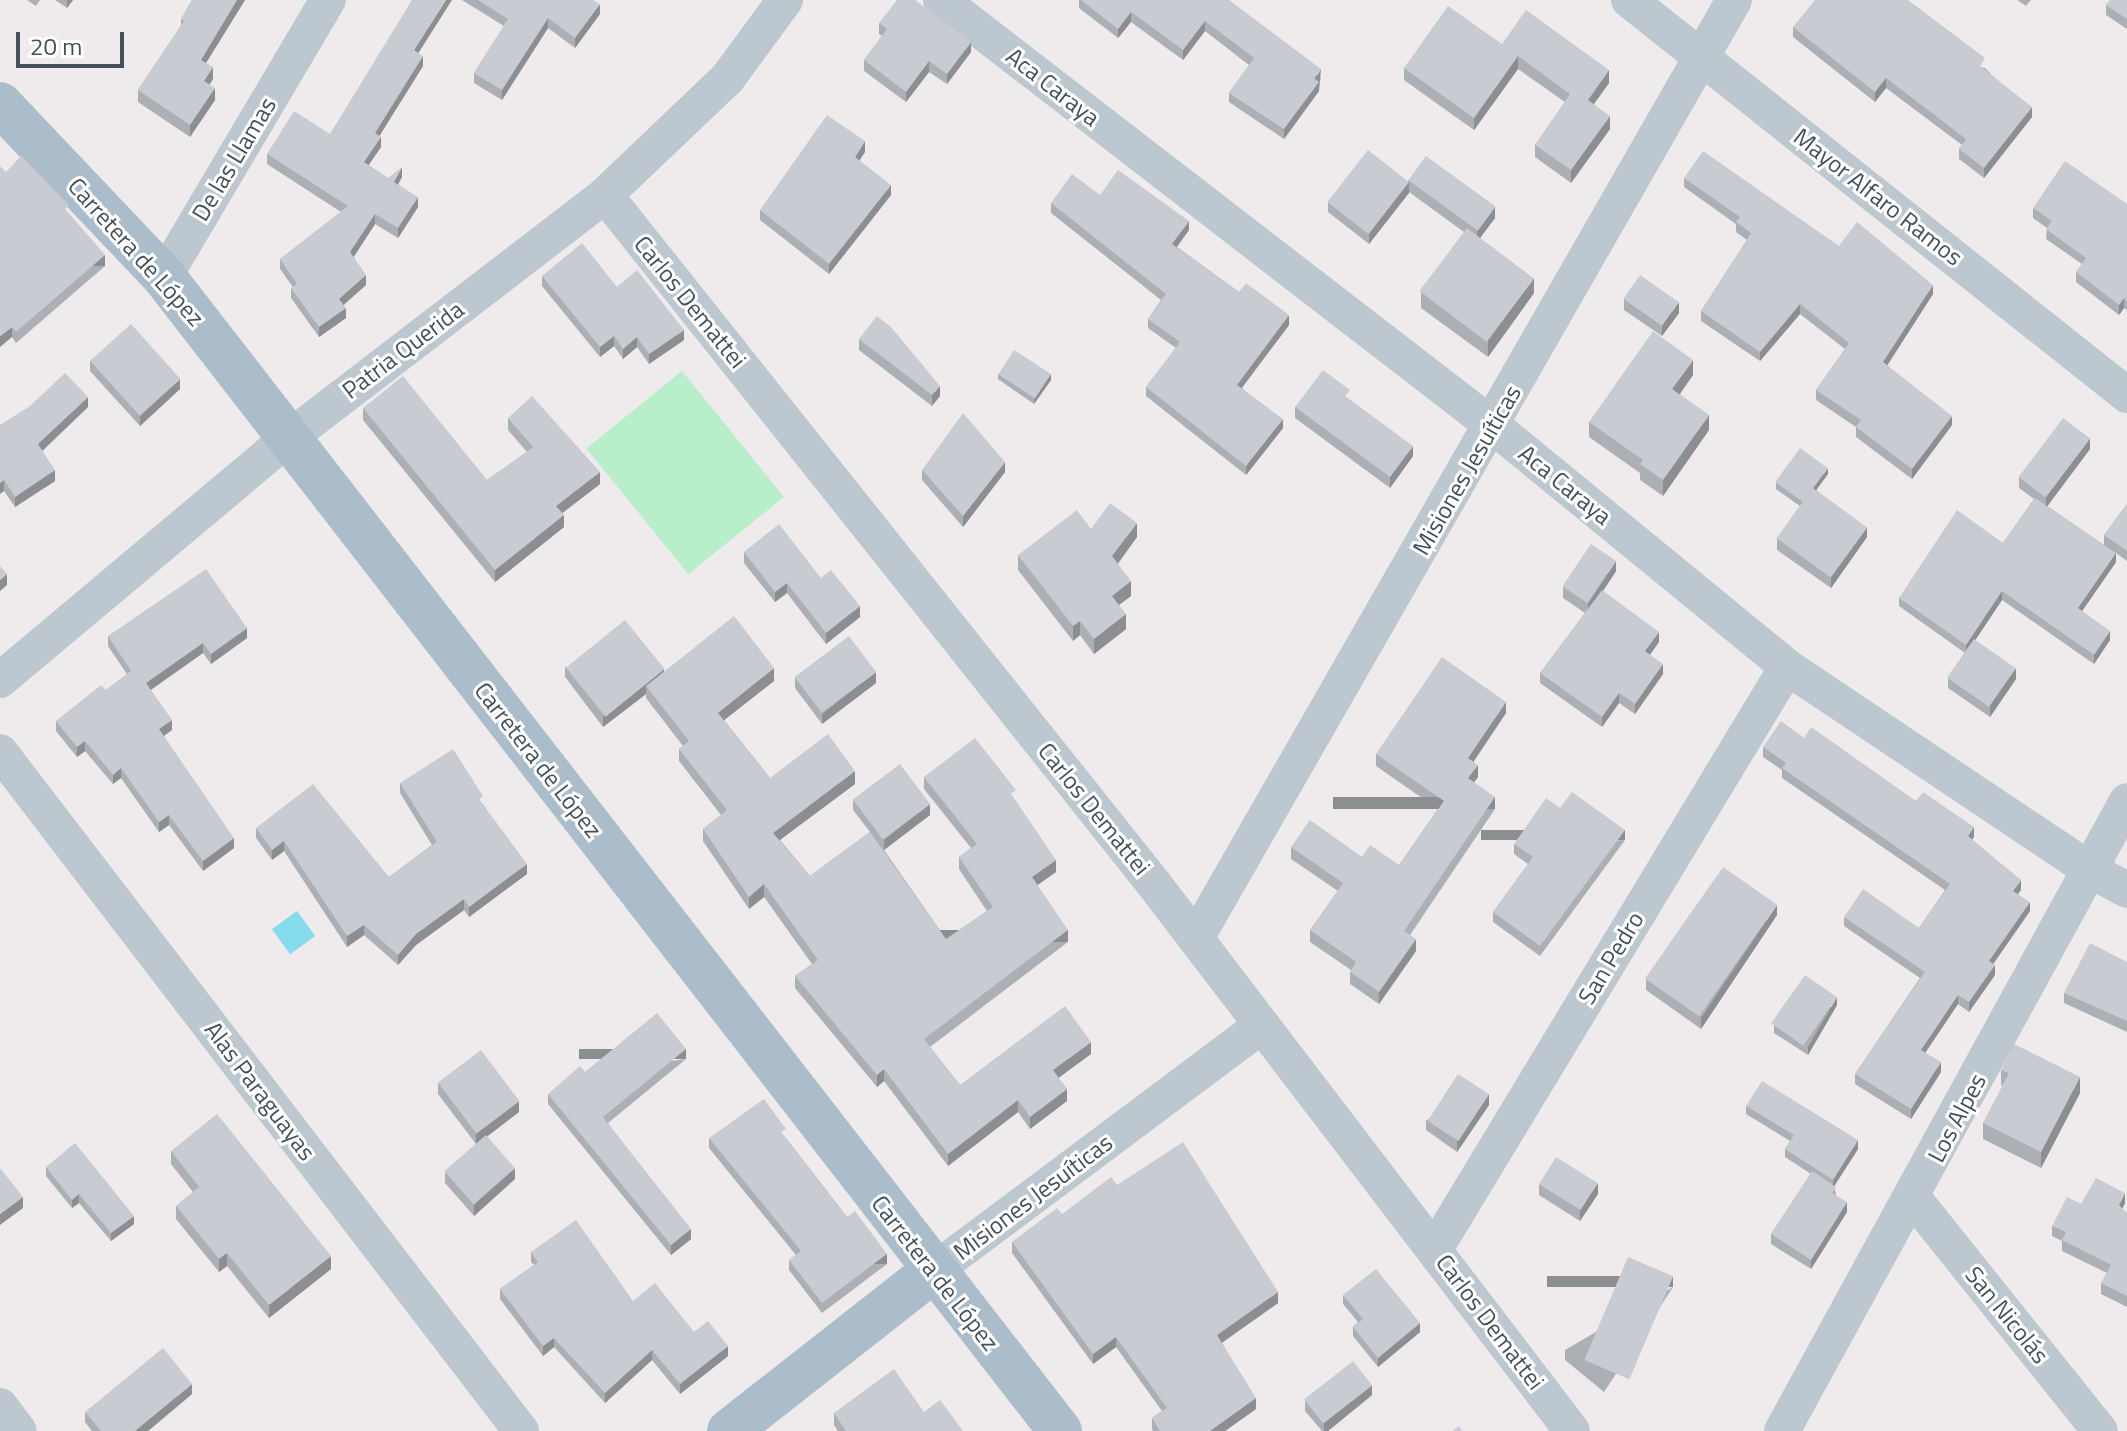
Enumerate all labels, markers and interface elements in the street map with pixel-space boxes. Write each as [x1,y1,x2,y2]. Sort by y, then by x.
scale bar [20,16,128,66]
text: 20 m [30,28,82,64]
street label: Aca Caraya [1001,42,1105,132]
street label: De las Llamas [186,92,282,226]
street label: Mayor Alfaro Ramos [1788,122,1968,272]
street label: Carretera de López [62,172,210,332]
street label: Carlos Demattei [628,230,752,374]
street label: Patria Querida [337,295,469,405]
street label: Misiones Jesuíticas [1407,380,1527,560]
street label: Aca Caraya [1513,439,1617,531]
street label: Carretera de López [468,676,608,844]
street label: Carlos Demattei [1032,737,1156,881]
street label: San Pedro [1572,906,1650,1010]
street label: Alas Paraguayas [198,1016,322,1166]
street label: Los Alpes [1922,1069,1992,1167]
street label: Misiones Jesuíticas [948,1128,1118,1266]
street label: Carretera de López [865,1189,1005,1357]
street label: Carlos Demattei [1430,1249,1550,1395]
street label: San Nicolás [1959,1261,2055,1369]

